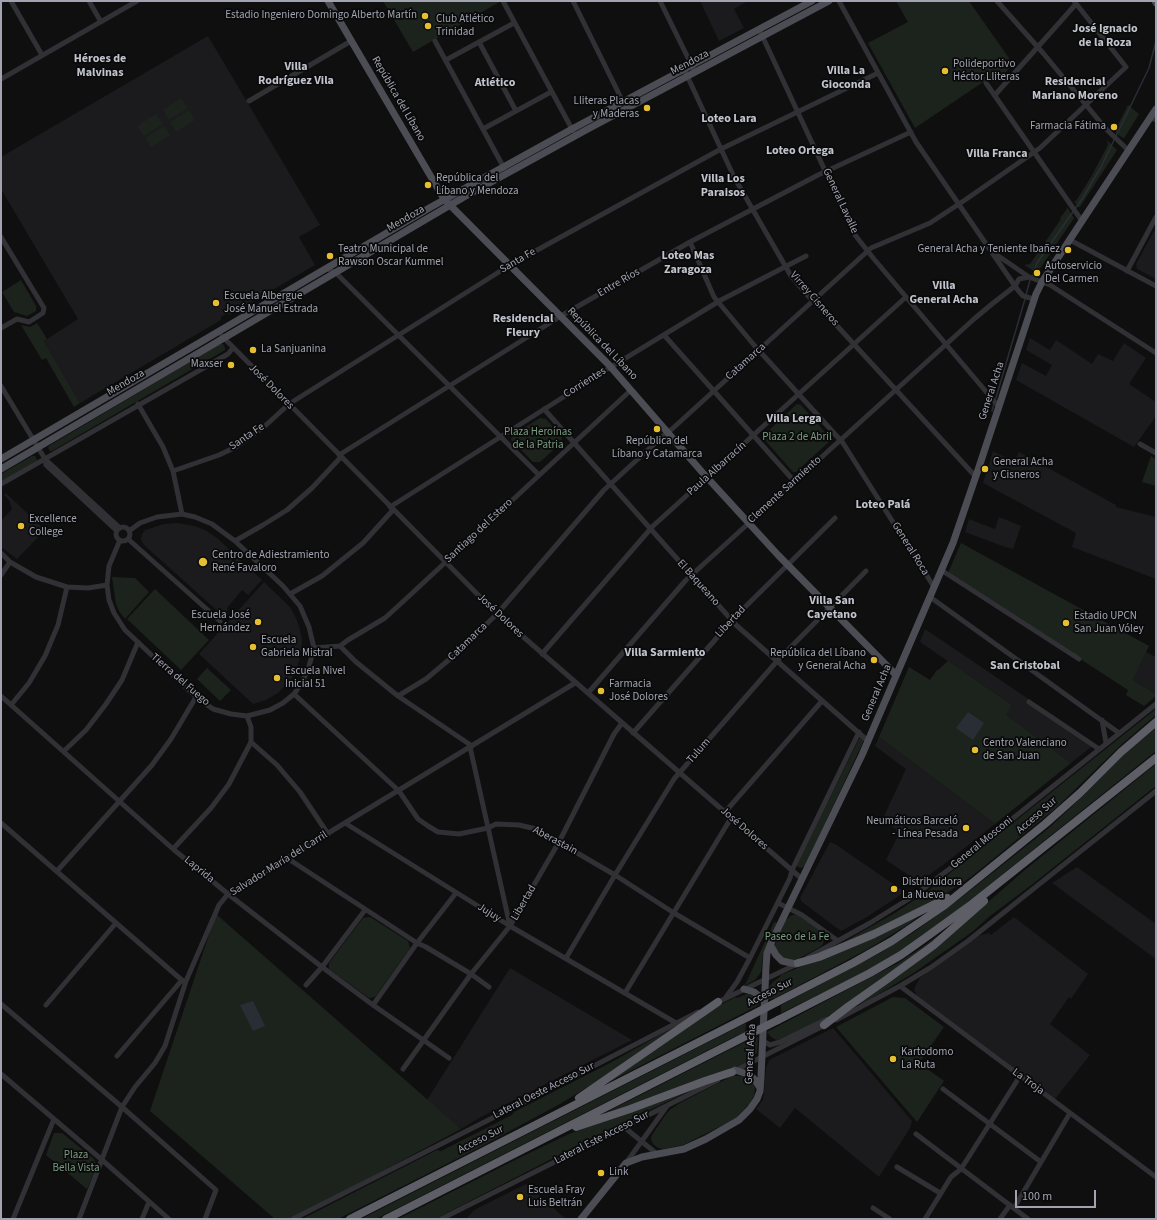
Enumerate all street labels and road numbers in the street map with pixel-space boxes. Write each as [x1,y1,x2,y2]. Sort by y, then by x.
street label: Mendoza [669,47,711,79]
street label: República del Líbano [368,54,428,144]
street label: General Lavalle [819,166,861,236]
street label: Mendoza [385,203,427,235]
street label: Santa Fe [498,245,538,277]
street label: Entre Ríos [596,266,642,300]
street label: Virrey Cisneros [787,269,841,329]
street label: República del Líbano [564,305,640,383]
street label: Catamarca [723,341,769,383]
street label: General Acha [976,360,1008,422]
street label: José Dolores [246,362,296,412]
street label: Corrientes [561,365,609,401]
street label: Mendoza [105,367,147,399]
street label: Santa Fe [227,421,267,453]
street label: Paula Albarracín [685,439,749,499]
street label: Clemente Sarmiento [745,454,825,526]
street label: Santiago del Estero [442,496,516,566]
street label: General Roca [888,520,932,578]
street label: El Baqueano [674,557,722,609]
street label: José Dolores [474,591,526,641]
street label: Libertad [713,603,749,641]
street label: Catamarca [446,620,490,664]
street label: Tierra del Fuego [148,651,212,709]
street label: General Acha [859,663,895,723]
street label: Tulum [684,736,714,766]
street label: Acceso Sur [1014,795,1060,837]
street label: José Dolores [718,805,770,853]
street label: General Mosconi [948,814,1016,872]
street label: Aberastain [530,824,580,858]
street label: Salvador María del Carril [228,829,330,899]
street label: Laprida [181,854,217,886]
street label: Libertad [509,883,539,923]
street label: Jujuy [475,901,503,925]
street label: Acceso Sur [745,976,795,1010]
street label: General Acha [743,1024,759,1084]
street label: Lateral Oeste Acceso Sur [491,1060,597,1122]
street label: La Troja [1009,1066,1047,1098]
street label: Lateral Este Acceso Sur [552,1108,652,1168]
street label: Acceso Sur [456,1123,506,1157]

